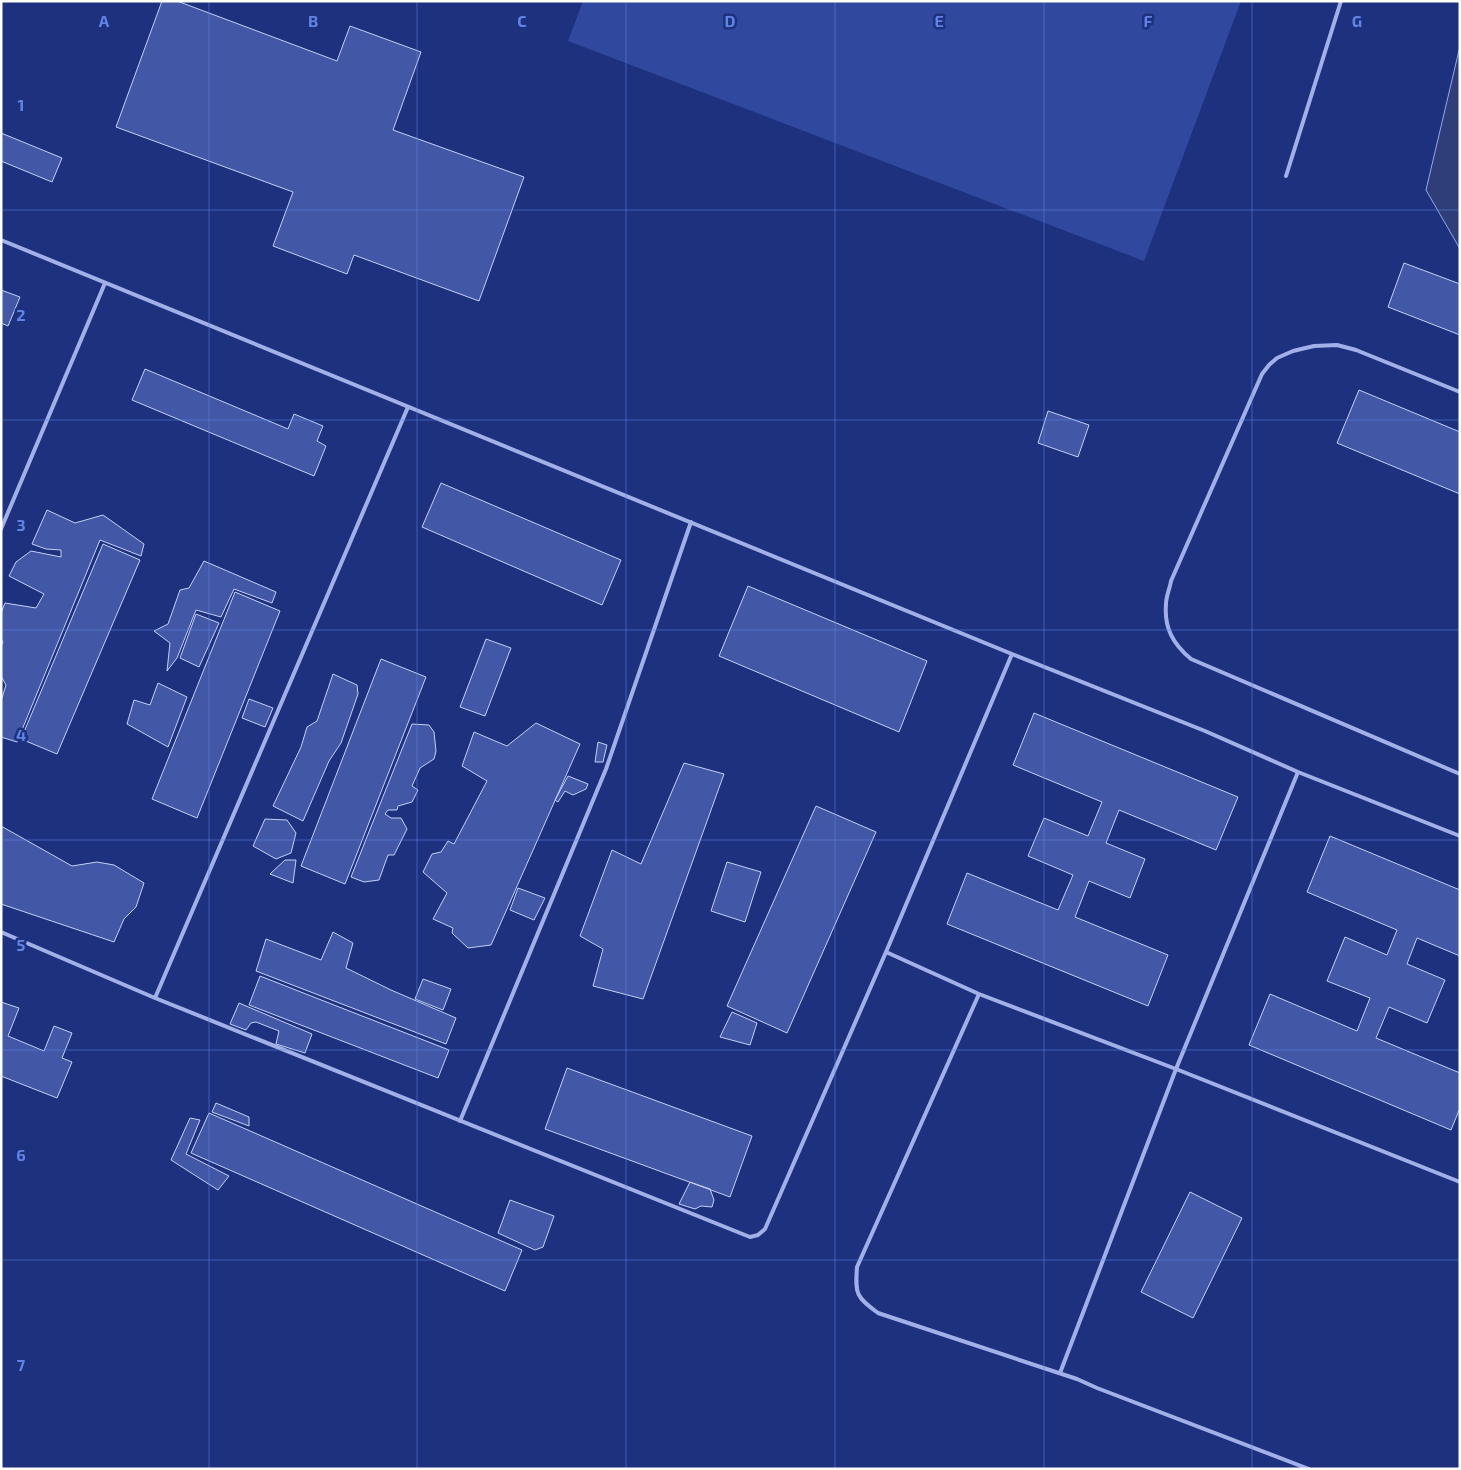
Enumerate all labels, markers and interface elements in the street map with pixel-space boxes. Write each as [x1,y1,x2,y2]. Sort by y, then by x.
text: A [99,11,110,30]
text: B [308,11,318,30]
text: C [517,11,527,30]
text: D [725,11,736,30]
text: E [934,11,944,30]
text: F [1144,11,1153,30]
text: G [1352,11,1362,30]
text: 1 [18,95,24,114]
text: 2 [16,305,26,324]
text: 3 [16,515,26,534]
text: 4 [16,725,26,744]
text: 5 [17,935,26,954]
text: 6 [16,1145,26,1164]
text: 7 [17,1355,26,1374]

